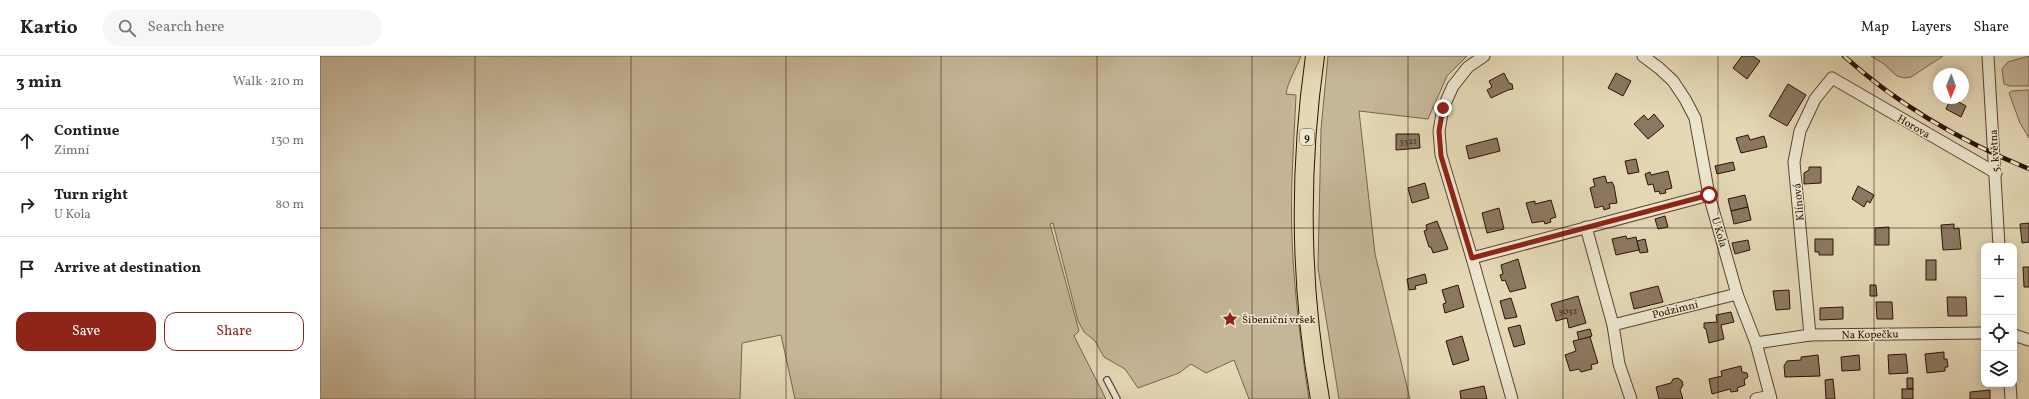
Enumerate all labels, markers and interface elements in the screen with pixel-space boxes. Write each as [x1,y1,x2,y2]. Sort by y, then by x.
search box [102,10,382,46]
text: Kartio [20,15,78,41]
icon: search [116,17,138,39]
text: Search here [148,17,224,38]
text: Map [1861,18,1889,37]
text: Layers [1911,18,1951,37]
text: Share [1973,18,2009,37]
north arrow [1933,68,1969,104]
text: 3 min [16,71,62,94]
text: Walk · 210 m [233,73,304,91]
route end [1434,99,1452,117]
street label: Horova [1894,112,1933,143]
text: Continue [54,121,119,142]
street label: 5. května [1986,128,2004,173]
road number: 9 [1300,129,1314,145]
icon: ahead [16,130,38,152]
text: 130 m [271,132,304,150]
house number: 3321 [1399,135,1417,148]
text: Zimní [54,142,89,160]
street label: Klínová [1790,182,1809,221]
text: Turn right [54,185,128,206]
route start [1700,186,1718,204]
icon: right [16,194,38,216]
text: 80 m [275,196,304,214]
text: U Kola [54,206,91,224]
street label: U Kola [1707,215,1730,250]
map controls [1981,243,2017,387]
button: + [1981,243,2017,279]
icon: arrive [16,258,38,280]
text: Arrive at destination [54,258,201,279]
button: − [1981,279,2017,315]
street label: Podzimní [1651,297,1700,323]
house number: 3052 [1559,305,1578,318]
place icon: Šibeniční vršek [1221,310,1239,328]
button: Save [16,312,156,351]
button: Share [164,312,304,351]
place label: Šibeniční vršek [1242,313,1316,328]
button: locate [1981,315,2017,351]
street label: Na Kopečku [1841,328,1899,343]
button: layers [1981,351,2017,387]

